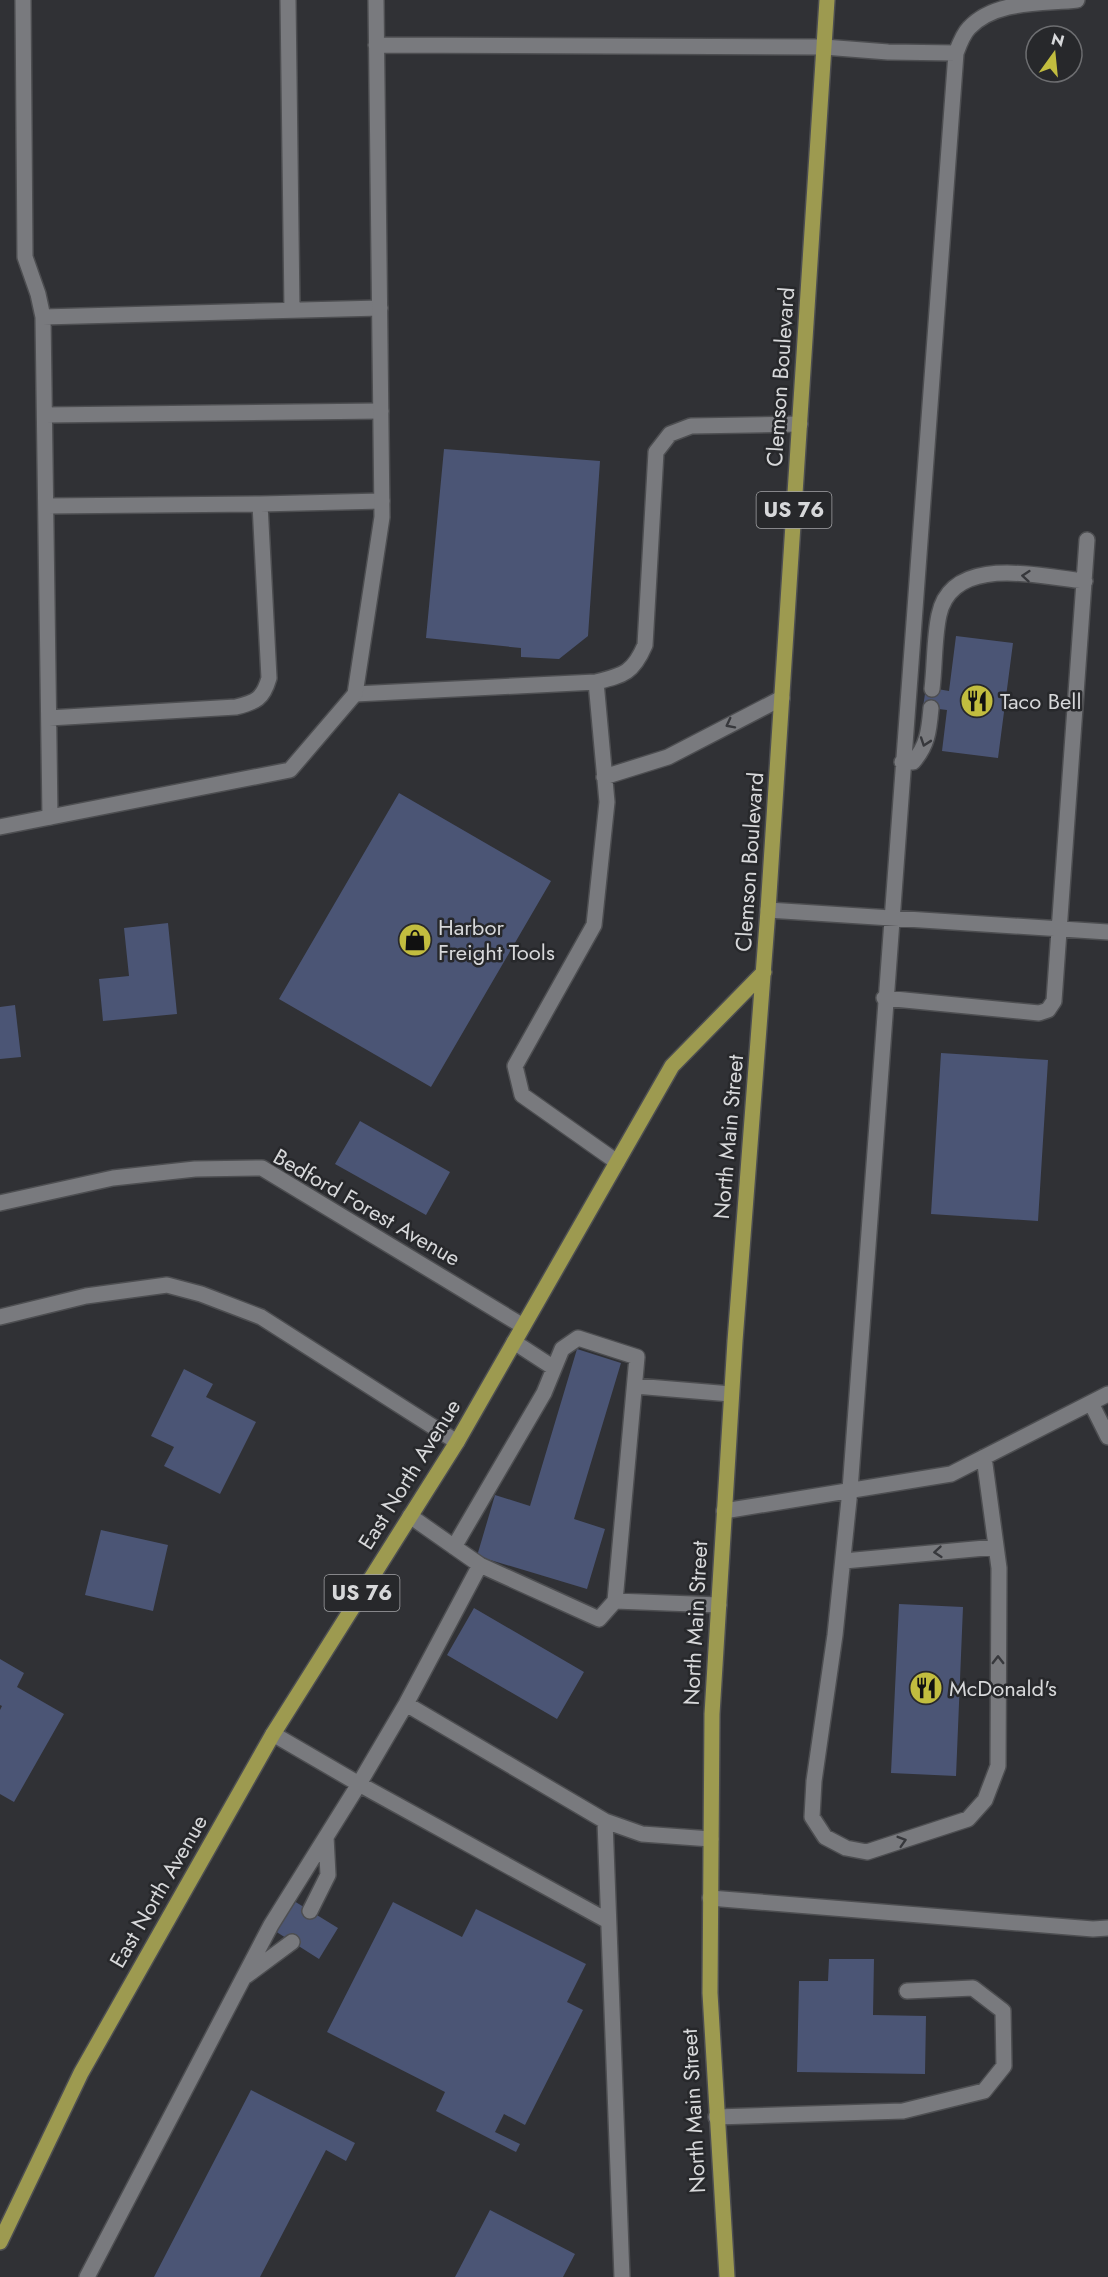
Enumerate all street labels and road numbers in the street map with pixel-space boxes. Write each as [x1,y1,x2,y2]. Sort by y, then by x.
street label: Clemson Boulevard [758,286,802,468]
road number: US 76 [756,492,832,528]
street label: Clemson Boulevard [727,771,771,953]
street label: North Main Street [705,1053,751,1220]
street label: Bedford Forest Avenue [267,1140,467,1274]
street label: East North Avenue [350,1393,468,1555]
street label: North Main Street [675,1539,715,1706]
road number: US 76 [324,1575,400,1611]
street label: East North Avenue [101,1809,215,1973]
street label: North Main Street [673,2027,713,2194]

